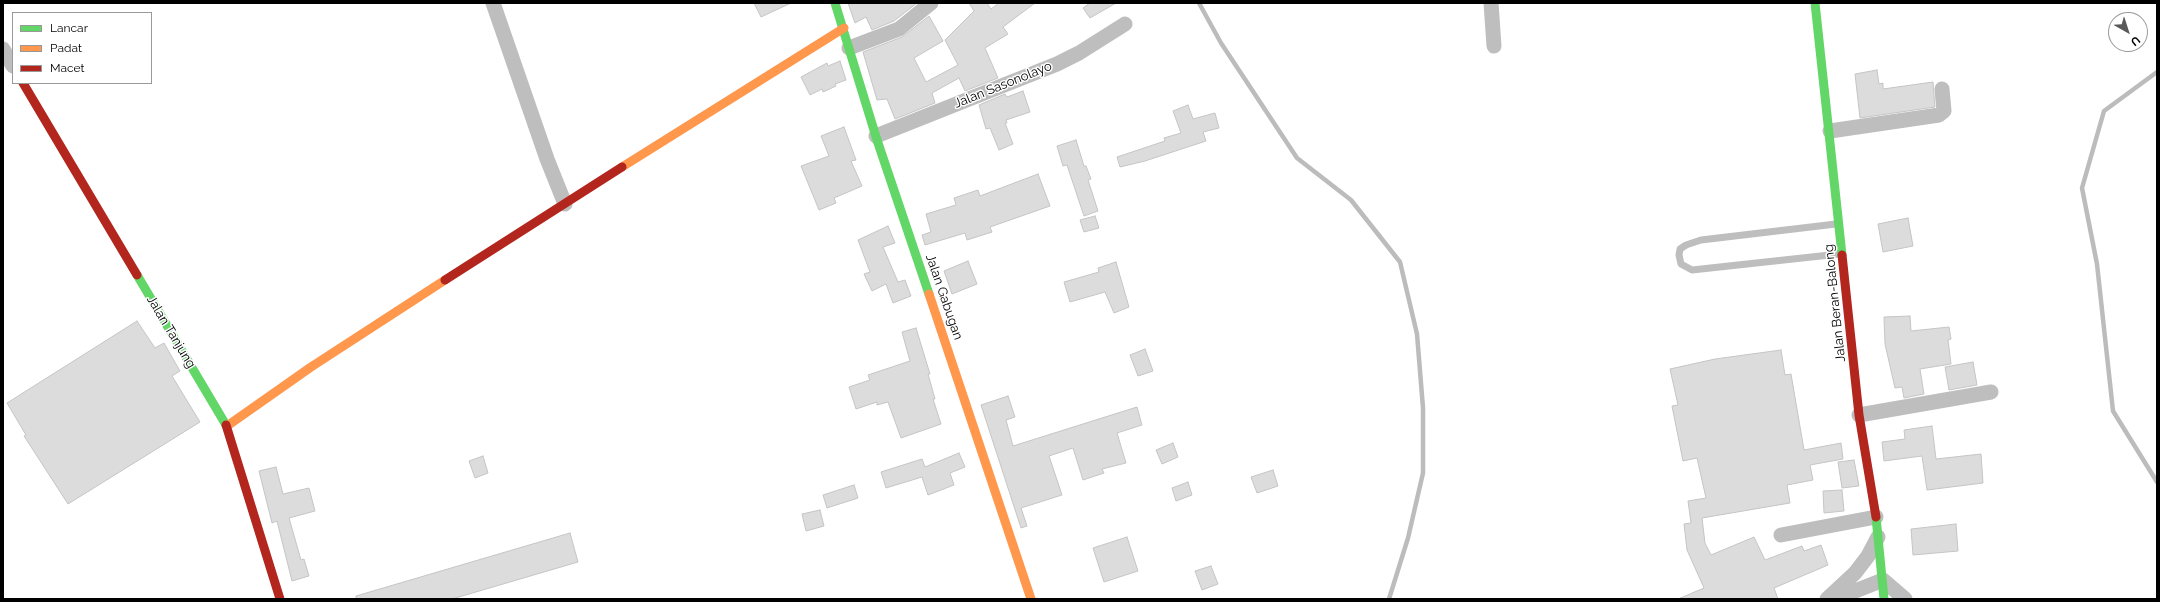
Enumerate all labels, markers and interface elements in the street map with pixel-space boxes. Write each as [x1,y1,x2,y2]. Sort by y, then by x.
legend [12,12,152,84]
north arrow [2108,12,2148,52]
text: Lancar [50,21,88,35]
text: U [2128,33,2143,49]
text: Padat [50,41,82,55]
street label: Jalan Sasonolayo [952,58,1054,112]
text: Macet [50,61,85,75]
street label: Jalan Beran-Balong [1821,243,1849,363]
street label: Jalan Gabugan [922,252,966,342]
street label: Jalan Tanjung [143,293,199,371]

